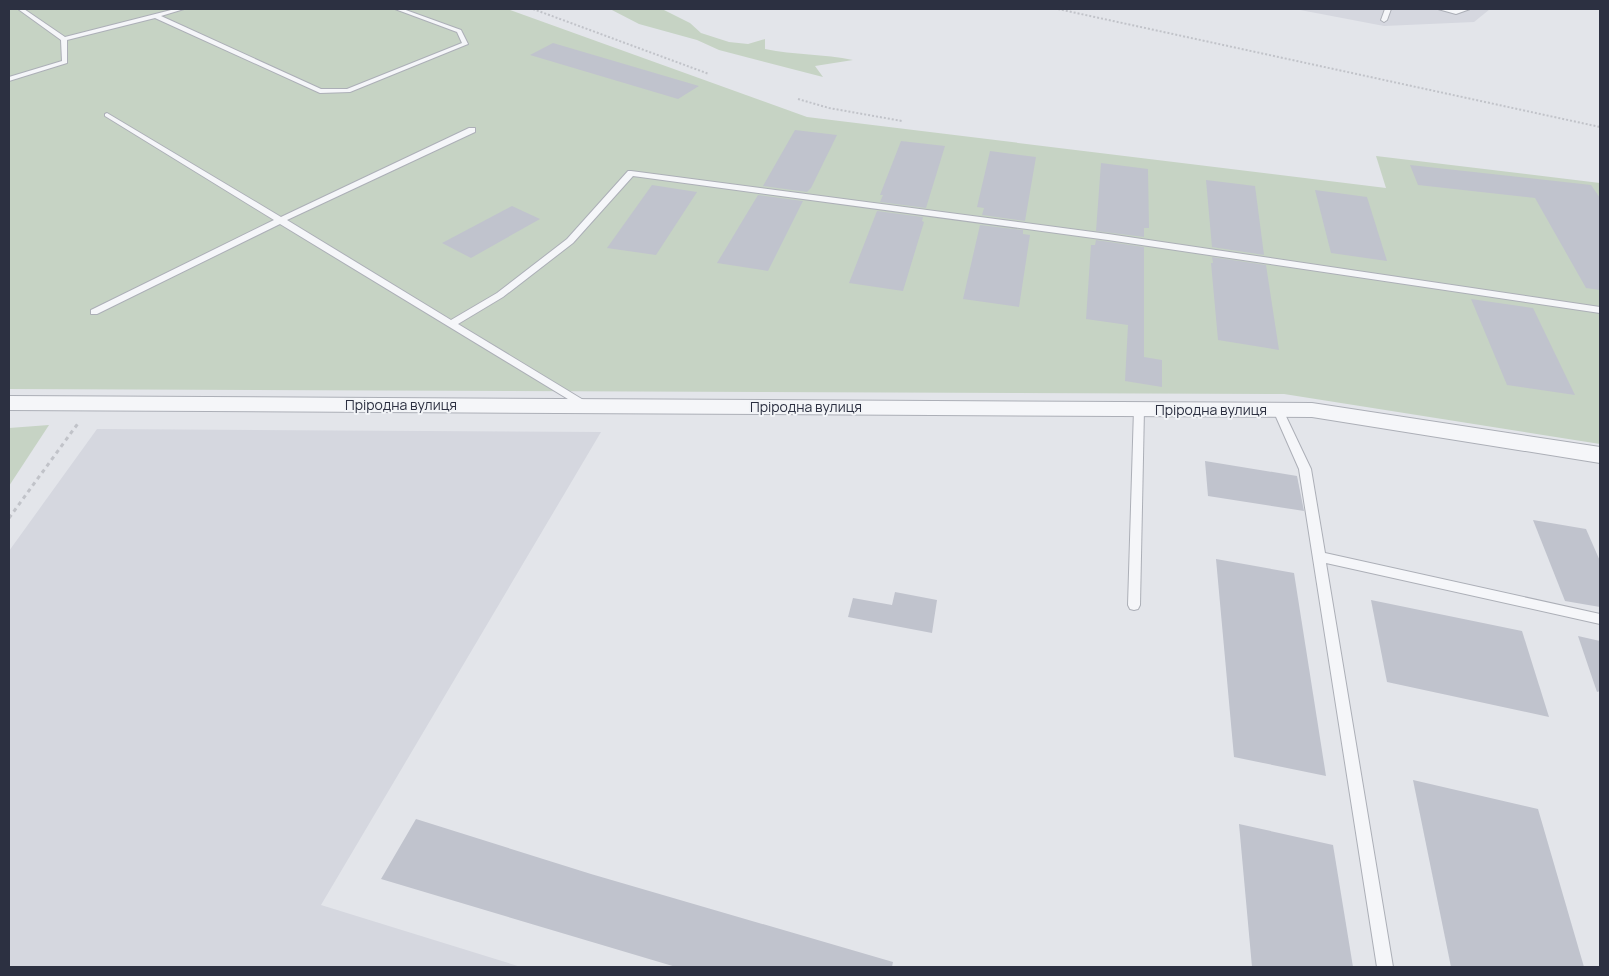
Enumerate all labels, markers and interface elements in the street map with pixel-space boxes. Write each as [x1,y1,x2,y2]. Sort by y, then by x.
street label: Пріродна вулиця [345,395,457,414]
street label: Пріродна вулиця [750,397,862,416]
street label: Пріродна вулиця [1155,400,1267,419]

